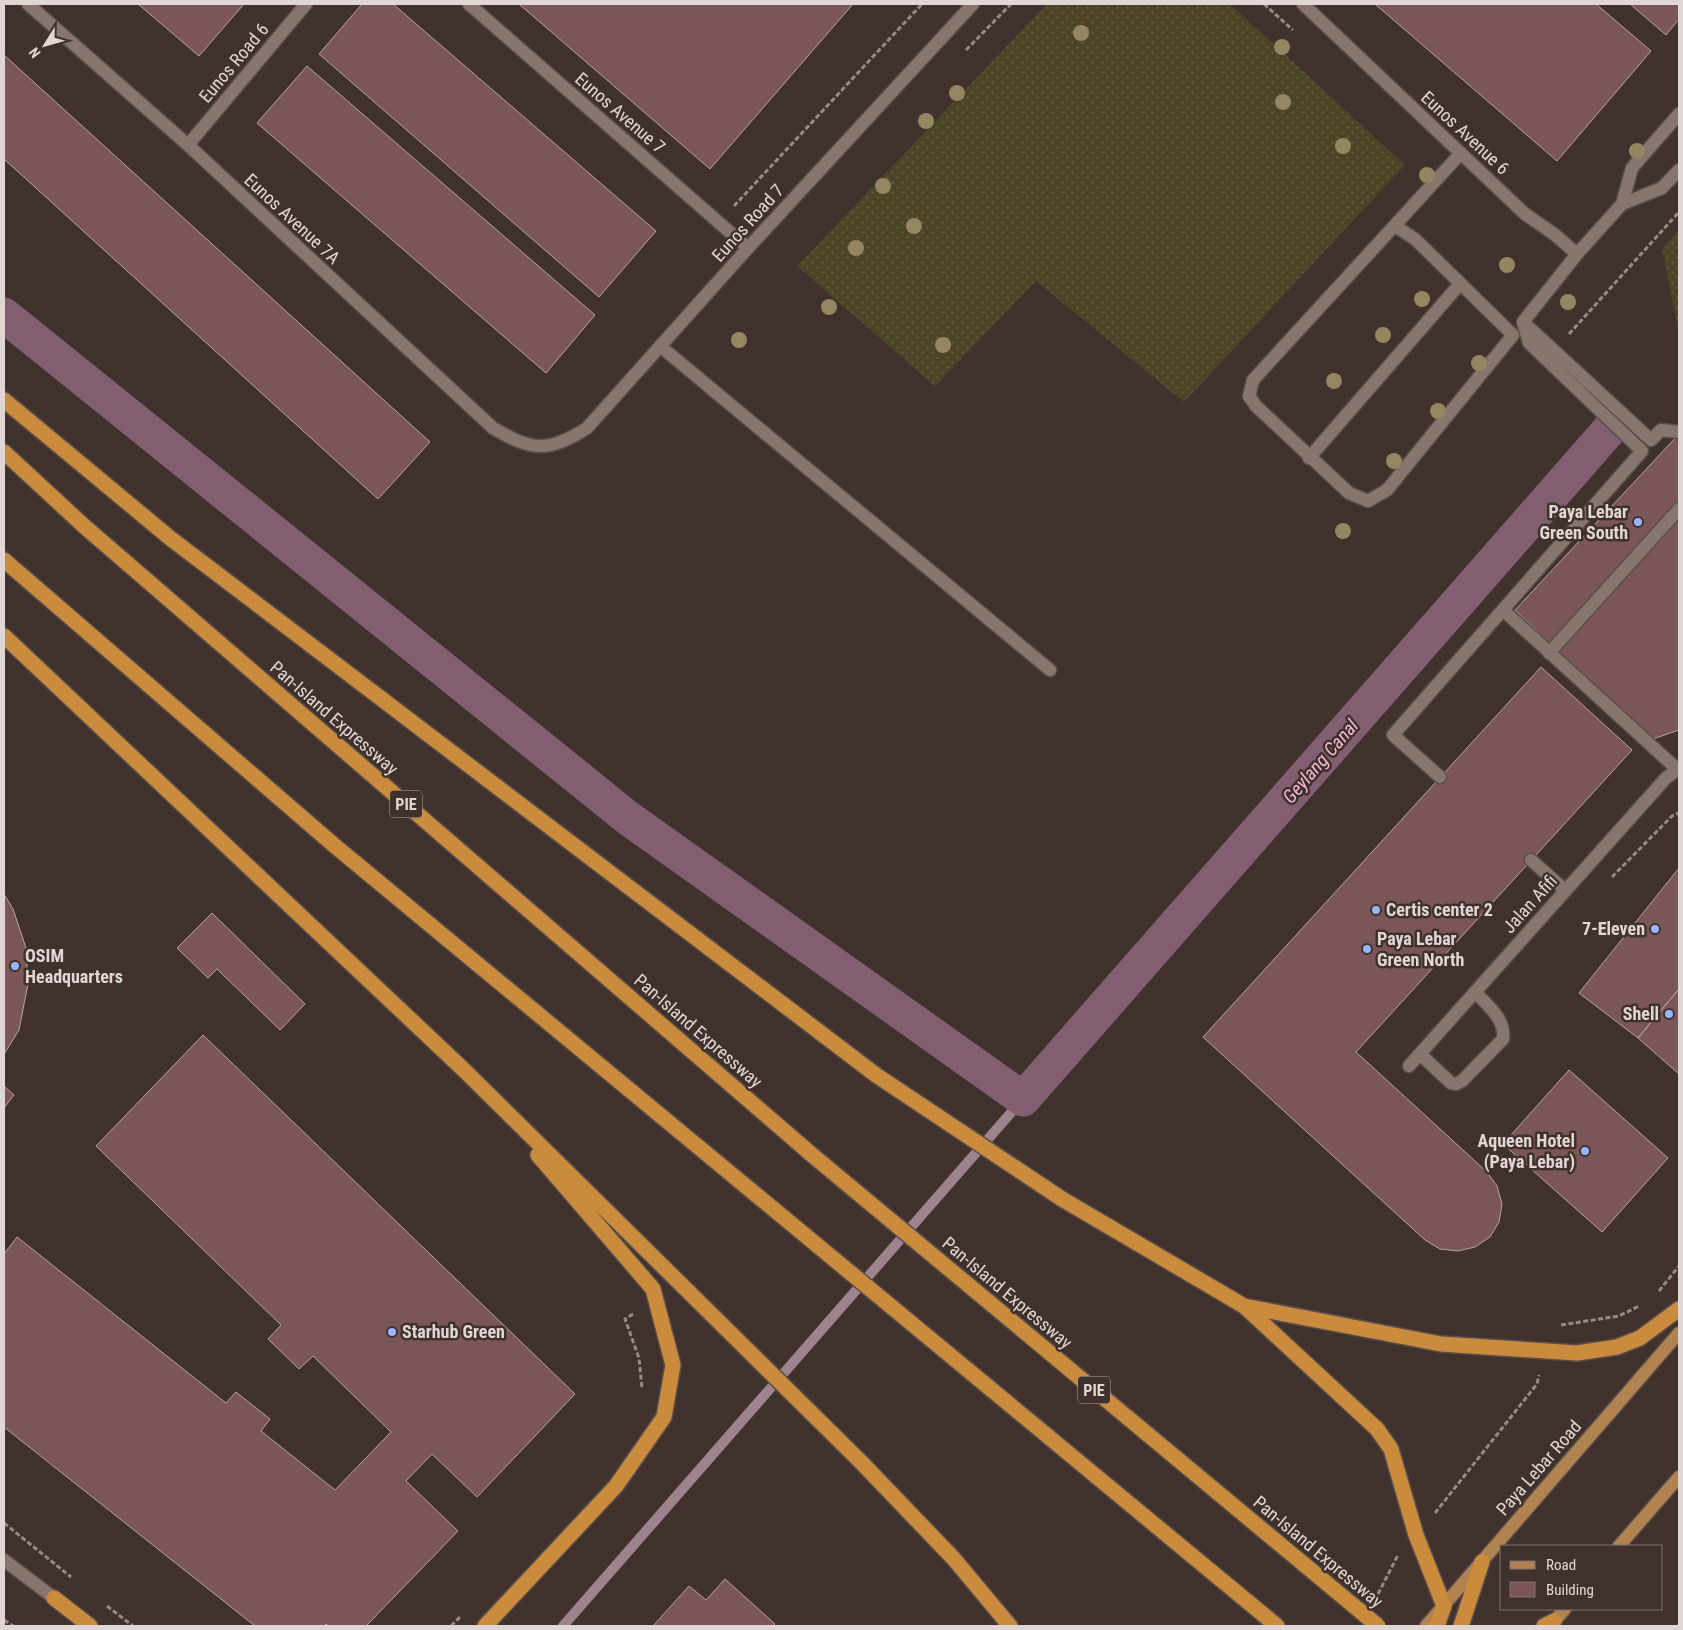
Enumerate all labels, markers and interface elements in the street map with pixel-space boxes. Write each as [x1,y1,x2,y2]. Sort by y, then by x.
street label: Eunos Road 6 [194,19,273,106]
north arrow [20,20,70,70]
text: N [26,45,44,61]
street label: Eunos Avenue 7 [571,68,670,157]
street label: Eunos Avenue 6 [1417,87,1514,179]
street label: Eunos Avenue 7A [240,169,345,269]
street label: Eunos Road 7 [707,180,788,266]
place label: Paya Lebar Green South [1540,501,1628,543]
marker: Paya Lebar Green South [1632,516,1644,528]
street label: Pan-Island Expressway [266,656,403,779]
water label: Geylang Canal [1278,714,1364,808]
road number: PIE [390,791,422,818]
street label: Jalan Afifi [1498,870,1561,937]
place label: Certis center 2 [1386,899,1493,920]
marker: Certis center 2 [1370,904,1382,916]
place label: 7-Eleven [1582,918,1645,939]
marker: 7-Eleven [1649,923,1661,935]
place label: Paya Lebar Green North [1377,928,1464,970]
marker: Paya Lebar Green North [1361,943,1373,955]
place label: OSIM Headquarters [25,945,123,987]
marker: OSIM Headquarters [9,960,21,972]
street label: Pan-Island Expressway [630,969,767,1092]
place label: Shell [1623,1003,1659,1024]
marker: Shell [1663,1008,1675,1020]
place label: Aqueen Hotel (Paya Lebar) [1478,1130,1575,1173]
marker: Aqueen Hotel (Paya Lebar) [1579,1145,1591,1157]
street label: Pan-Island Expressway [938,1232,1077,1353]
place label: Starhub Green [402,1321,505,1342]
marker: Starhub Green [386,1326,398,1338]
road number: PIE [1078,1376,1110,1404]
street label: Paya Lebar Road [1492,1416,1586,1519]
street label: Pan-Island Expressway [1249,1491,1388,1612]
legend [1500,1545,1663,1610]
text: Road [1546,1556,1576,1574]
text: Building [1546,1581,1594,1599]

